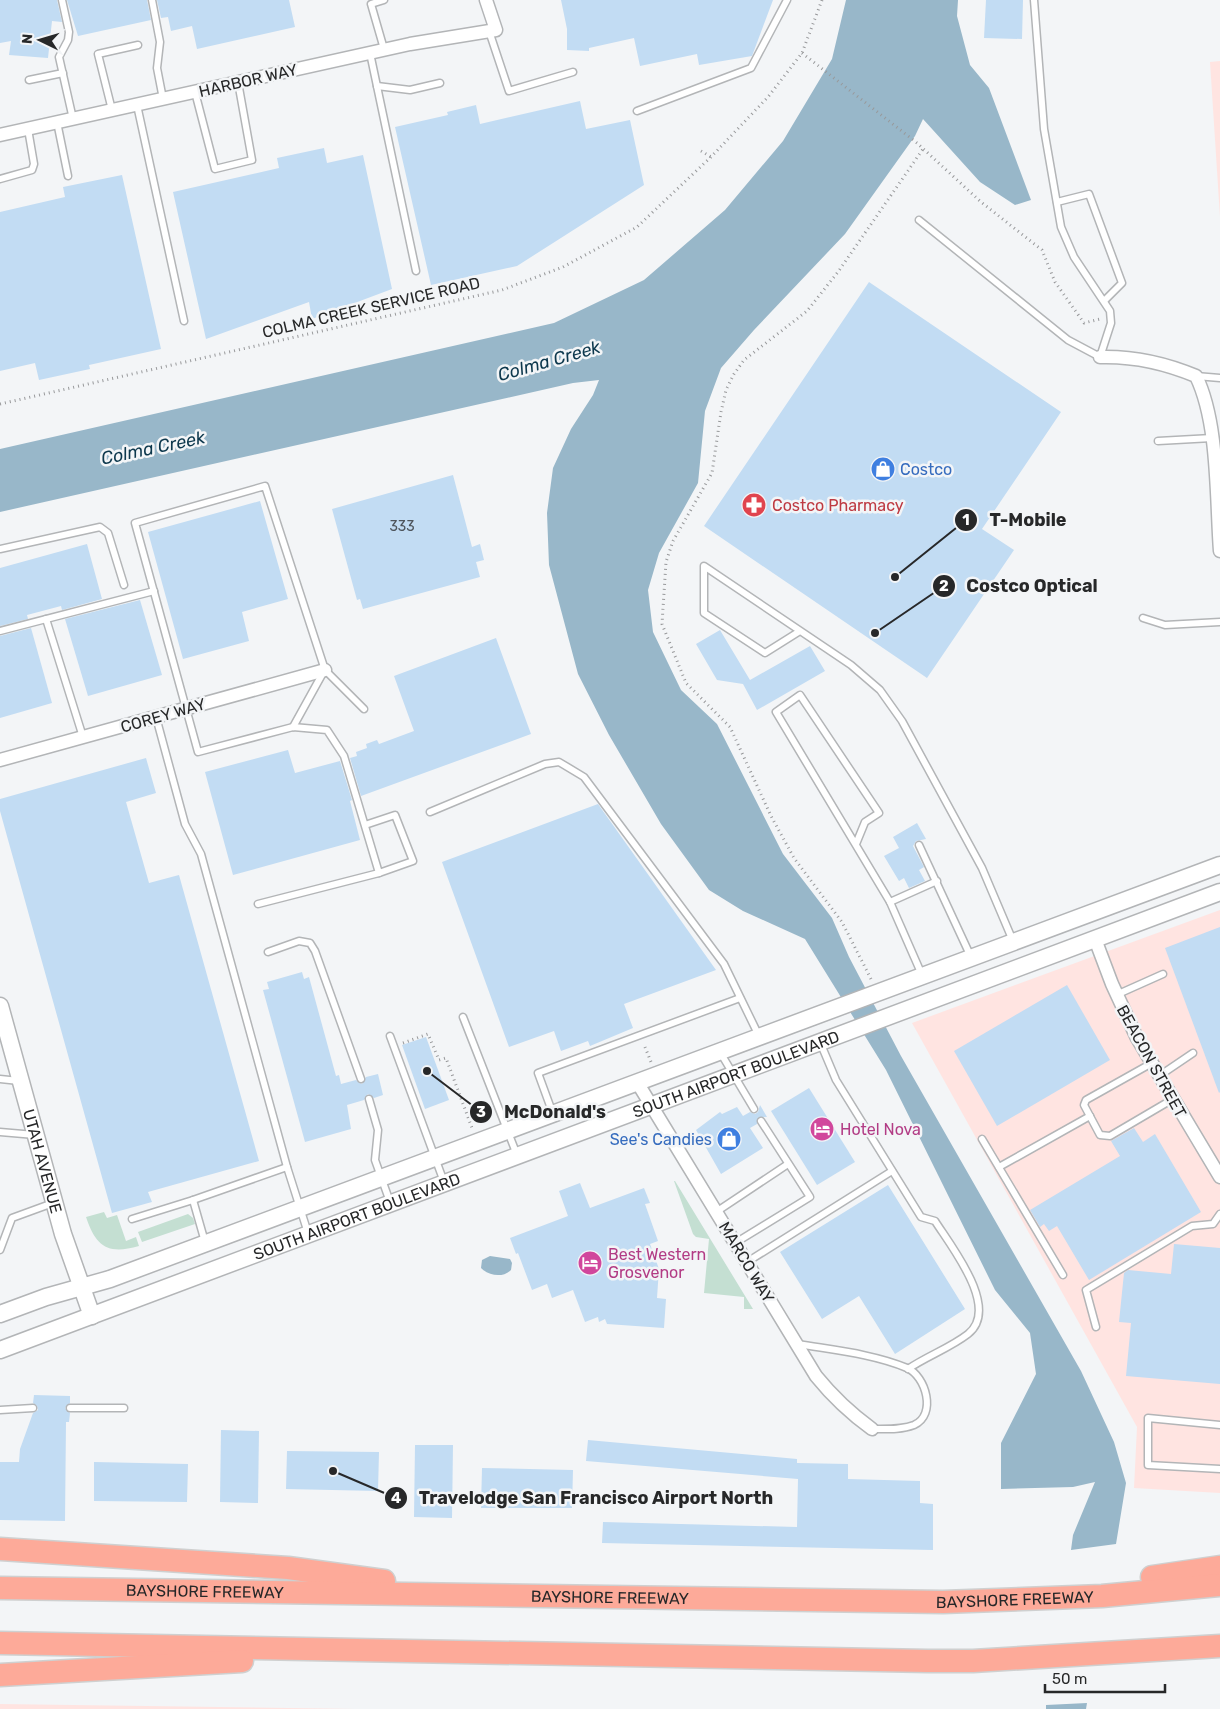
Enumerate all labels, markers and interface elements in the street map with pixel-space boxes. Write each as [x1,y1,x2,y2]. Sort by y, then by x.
north arrow [15,15,65,65]
text: N [19,33,36,45]
street label: HARBOR WAY [197,60,299,101]
street label: COLMA CREEK SERVICE ROAD [260,273,482,342]
water label: Colma Creek [495,336,604,386]
water label: Colma Creek [99,426,208,470]
shop icon: Costco [870,456,896,482]
place label: Costco [900,460,952,479]
pharmacy icon: Costco Pharmacy [741,492,767,518]
place label: Costco Pharmacy [772,496,904,515]
callout: T-Mobile [954,503,1076,536]
text: T-Mobile [989,509,1067,531]
text: 1 [962,511,970,529]
house number: 333 [389,518,415,535]
callout: Costco Optical [931,570,1108,603]
text: Costco Optical [966,575,1098,597]
text: 2 [939,577,949,595]
street label: COREY WAY [118,694,208,737]
street label: BEACON STREET [1113,1002,1190,1121]
street label: SOUTH AIRPORT BOULEVARD [630,1027,842,1122]
callout: McDonald's [469,1095,616,1128]
text: McDonald's [504,1101,606,1123]
text: 3 [476,1103,486,1121]
street label: UTAH AVENUE [19,1107,66,1215]
hotel icon: Hotel Nova [809,1116,835,1142]
place label: Hotel Nova [840,1120,921,1139]
shop icon: See's Candies [716,1126,742,1152]
place label: See's Candies [610,1130,712,1149]
street label: SOUTH AIRPORT BOULEVARD [251,1169,463,1264]
street label: MARCO WAY [715,1218,778,1306]
place label: Best Western Grosvenor [608,1245,706,1282]
hotel icon: Best Western Grosvenor [577,1250,603,1276]
callout: Travelodge San Francisco Airport North [383,1482,783,1515]
text: Travelodge San Francisco Airport North [419,1487,773,1509]
text: 4 [391,1489,401,1507]
street label: BAYSHORE FREEWAY [126,1581,284,1602]
street label: BAYSHORE FREEWAY [531,1587,689,1608]
street label: BAYSHORE FREEWAY [936,1587,1094,1612]
scale bar [1045,1662,1165,1694]
text: 50 m [1052,1670,1087,1688]

